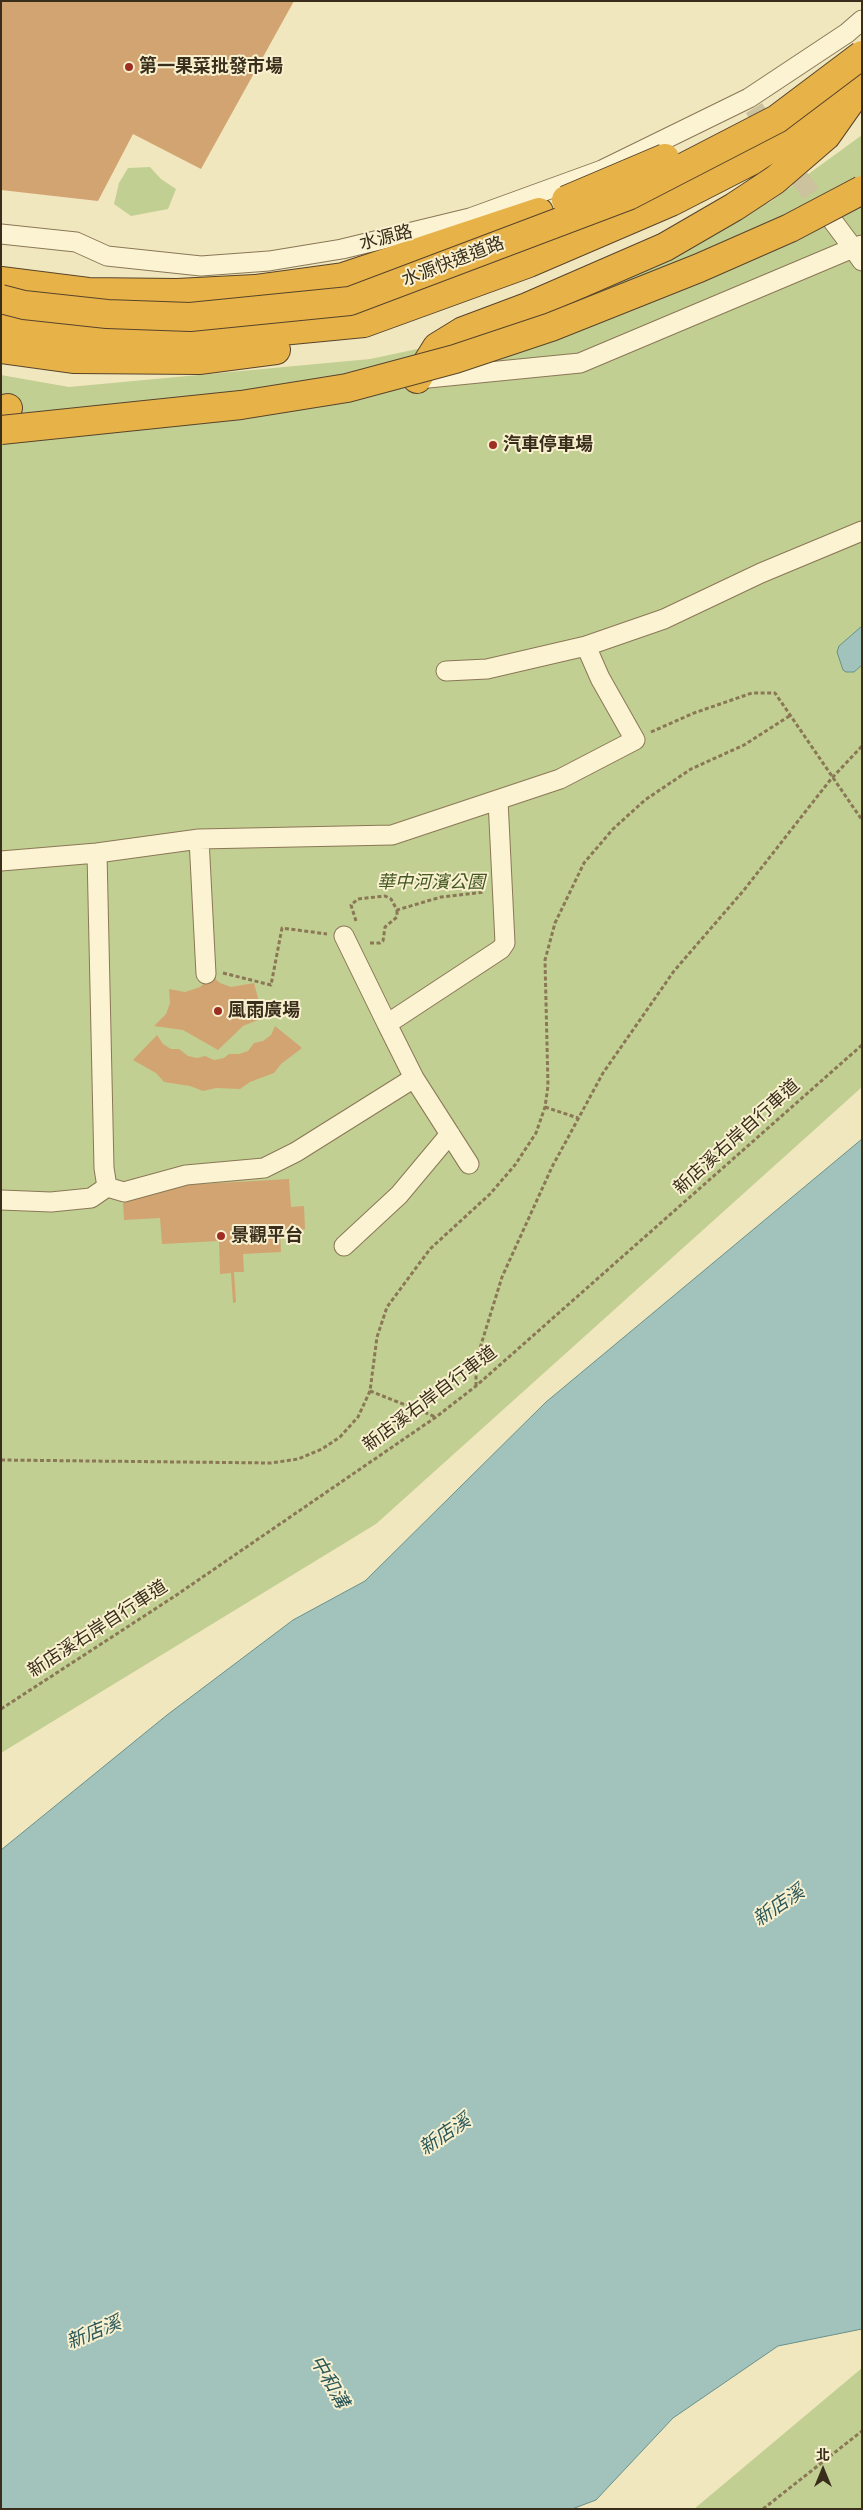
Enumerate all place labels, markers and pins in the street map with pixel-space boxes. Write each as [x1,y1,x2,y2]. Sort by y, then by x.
place label: 第一果菜批發市場 [139,56,283,78]
marker: 第一果菜批發市場 [123,61,135,73]
place label: 汽車停車場 [503,434,593,456]
marker: 汽車停車場 [487,439,499,451]
place label: 風雨廣場 [228,1000,300,1022]
marker: 風雨廣場 [212,1005,224,1017]
place label: 景觀平台 [231,1225,303,1247]
marker: 景觀平台 [215,1230,227,1242]

